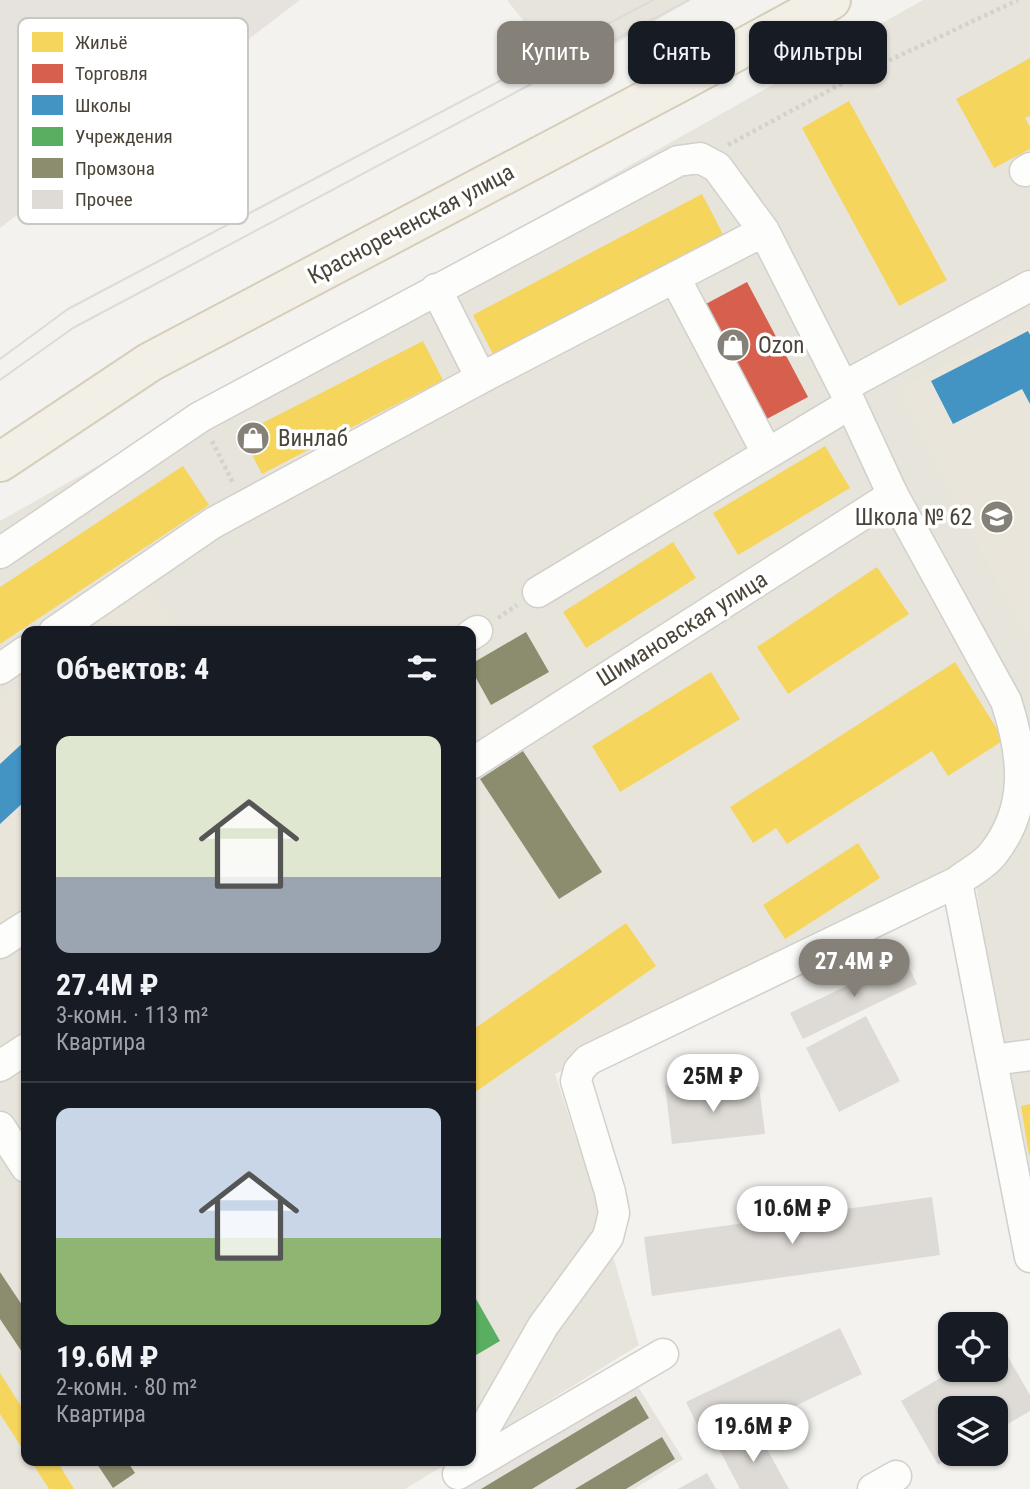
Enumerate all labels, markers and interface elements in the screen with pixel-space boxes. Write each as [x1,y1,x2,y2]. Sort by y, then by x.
legend [18,18,248,224]
chip: Купить [497,21,614,84]
chip: Снять [628,21,735,84]
chip: Фильтры [749,21,887,84]
text: Жильё [75,31,127,54]
text: Торговля [75,62,148,85]
text: Школы [75,94,131,117]
text: Учреждения [75,125,173,148]
text: Промзона [75,157,155,180]
street label: Краснореченская улица [303,158,519,290]
text: Прочее [75,188,133,211]
shop icon: Ozon [714,326,752,364]
place label: Ozon [758,332,804,359]
shop icon: Винлаб [234,419,272,457]
place label: Винлаб [278,425,348,452]
school or university icon: Школа № 62 [978,498,1016,536]
place label: Школа № 62 [855,504,972,531]
street label: Шимановская улица [592,566,772,692]
icon: filters [403,649,441,687]
text: Объектов: 4 [56,651,209,686]
icon: home [186,781,312,907]
pin: 27.4M ₽ [789,940,919,999]
text: 27.4M ₽ [815,948,893,975]
text: 27.4M ₽ [56,967,159,1002]
text: 3-комн. · 113 m² [56,1002,208,1029]
text: Квартира [56,1029,146,1056]
pin: 25M ₽ [664,1054,762,1114]
text: 25M ₽ [683,1063,743,1090]
icon: home [186,1153,312,1279]
pin: 10.6M ₽ [727,1186,857,1246]
text: 10.6M ₽ [753,1195,831,1222]
map controls [938,1312,1008,1466]
button: locate [938,1312,1008,1382]
text: 19.6M ₽ [56,1339,159,1374]
text: 2-комн. · 80 m² [56,1374,197,1401]
button: layers [938,1396,1008,1466]
text: Квартира [56,1401,146,1428]
pin: 19.6M ₽ [688,1404,818,1464]
text: 19.6M ₽ [714,1413,792,1440]

